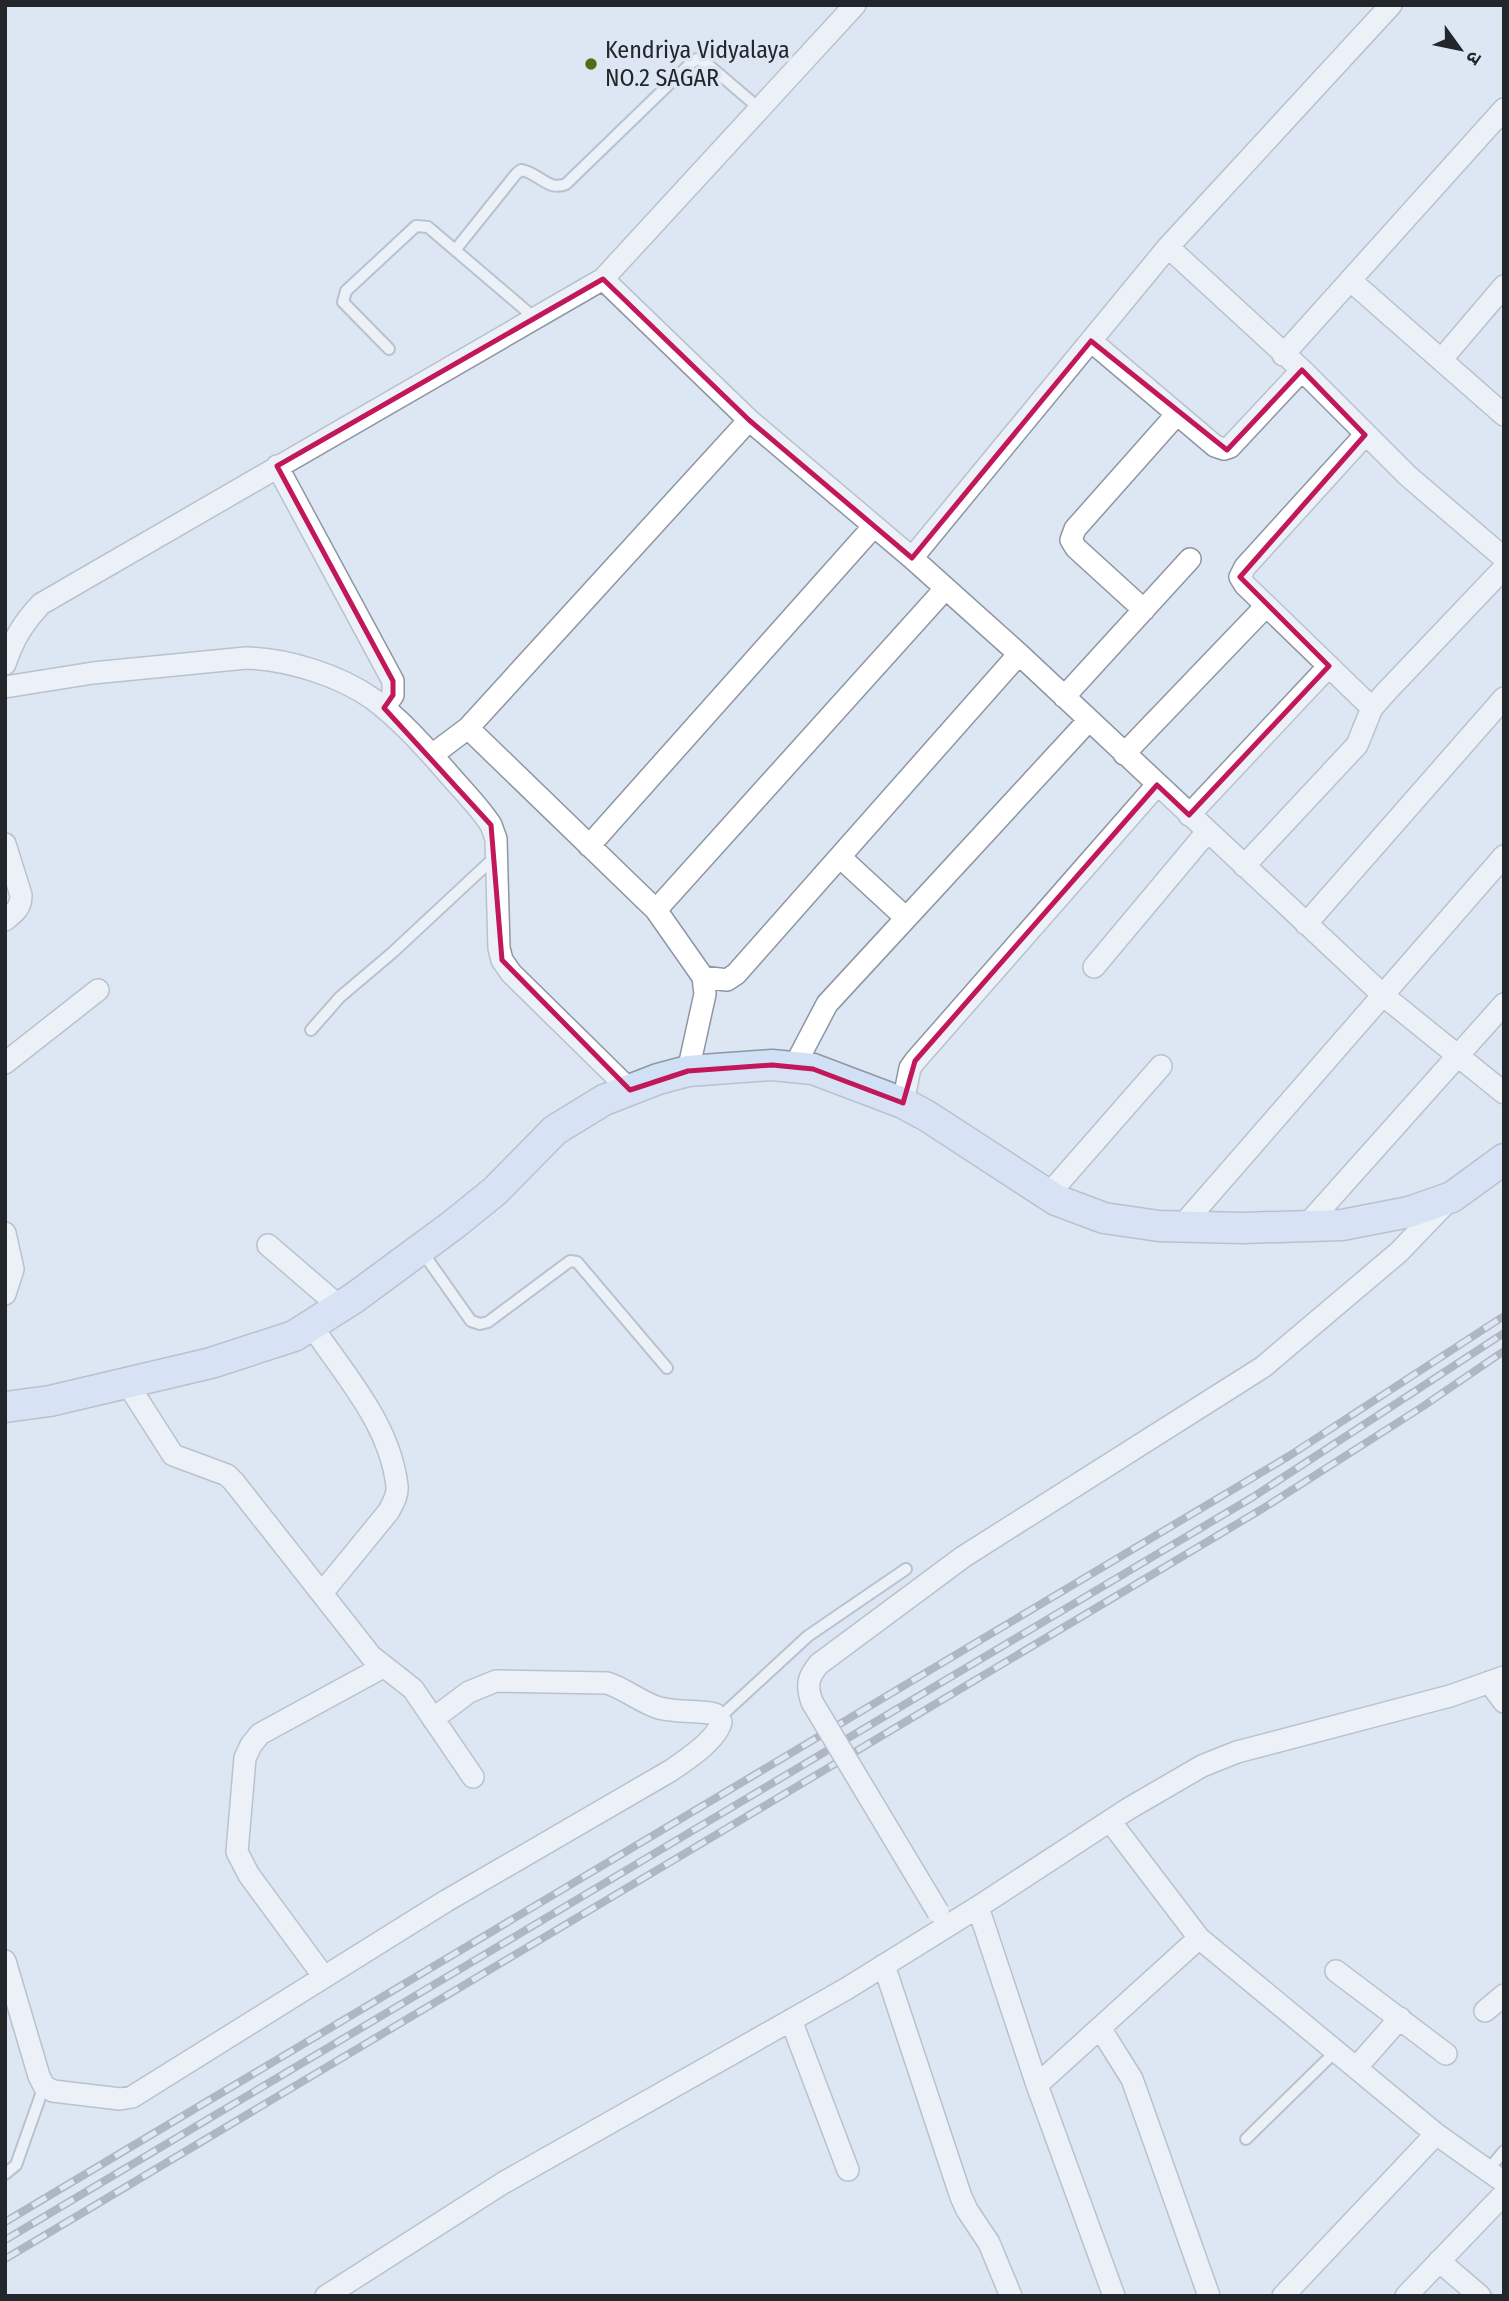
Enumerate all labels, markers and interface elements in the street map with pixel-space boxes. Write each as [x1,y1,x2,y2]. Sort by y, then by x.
north arrow [1425,14,1495,84]
place label: Kendriya Vidyalaya NO.2 SAGAR [605,36,790,92]
text: उ [1461,47,1487,70]
marker: Kendriya Vidyalaya NO.2 SAGAR [583,56,599,72]

